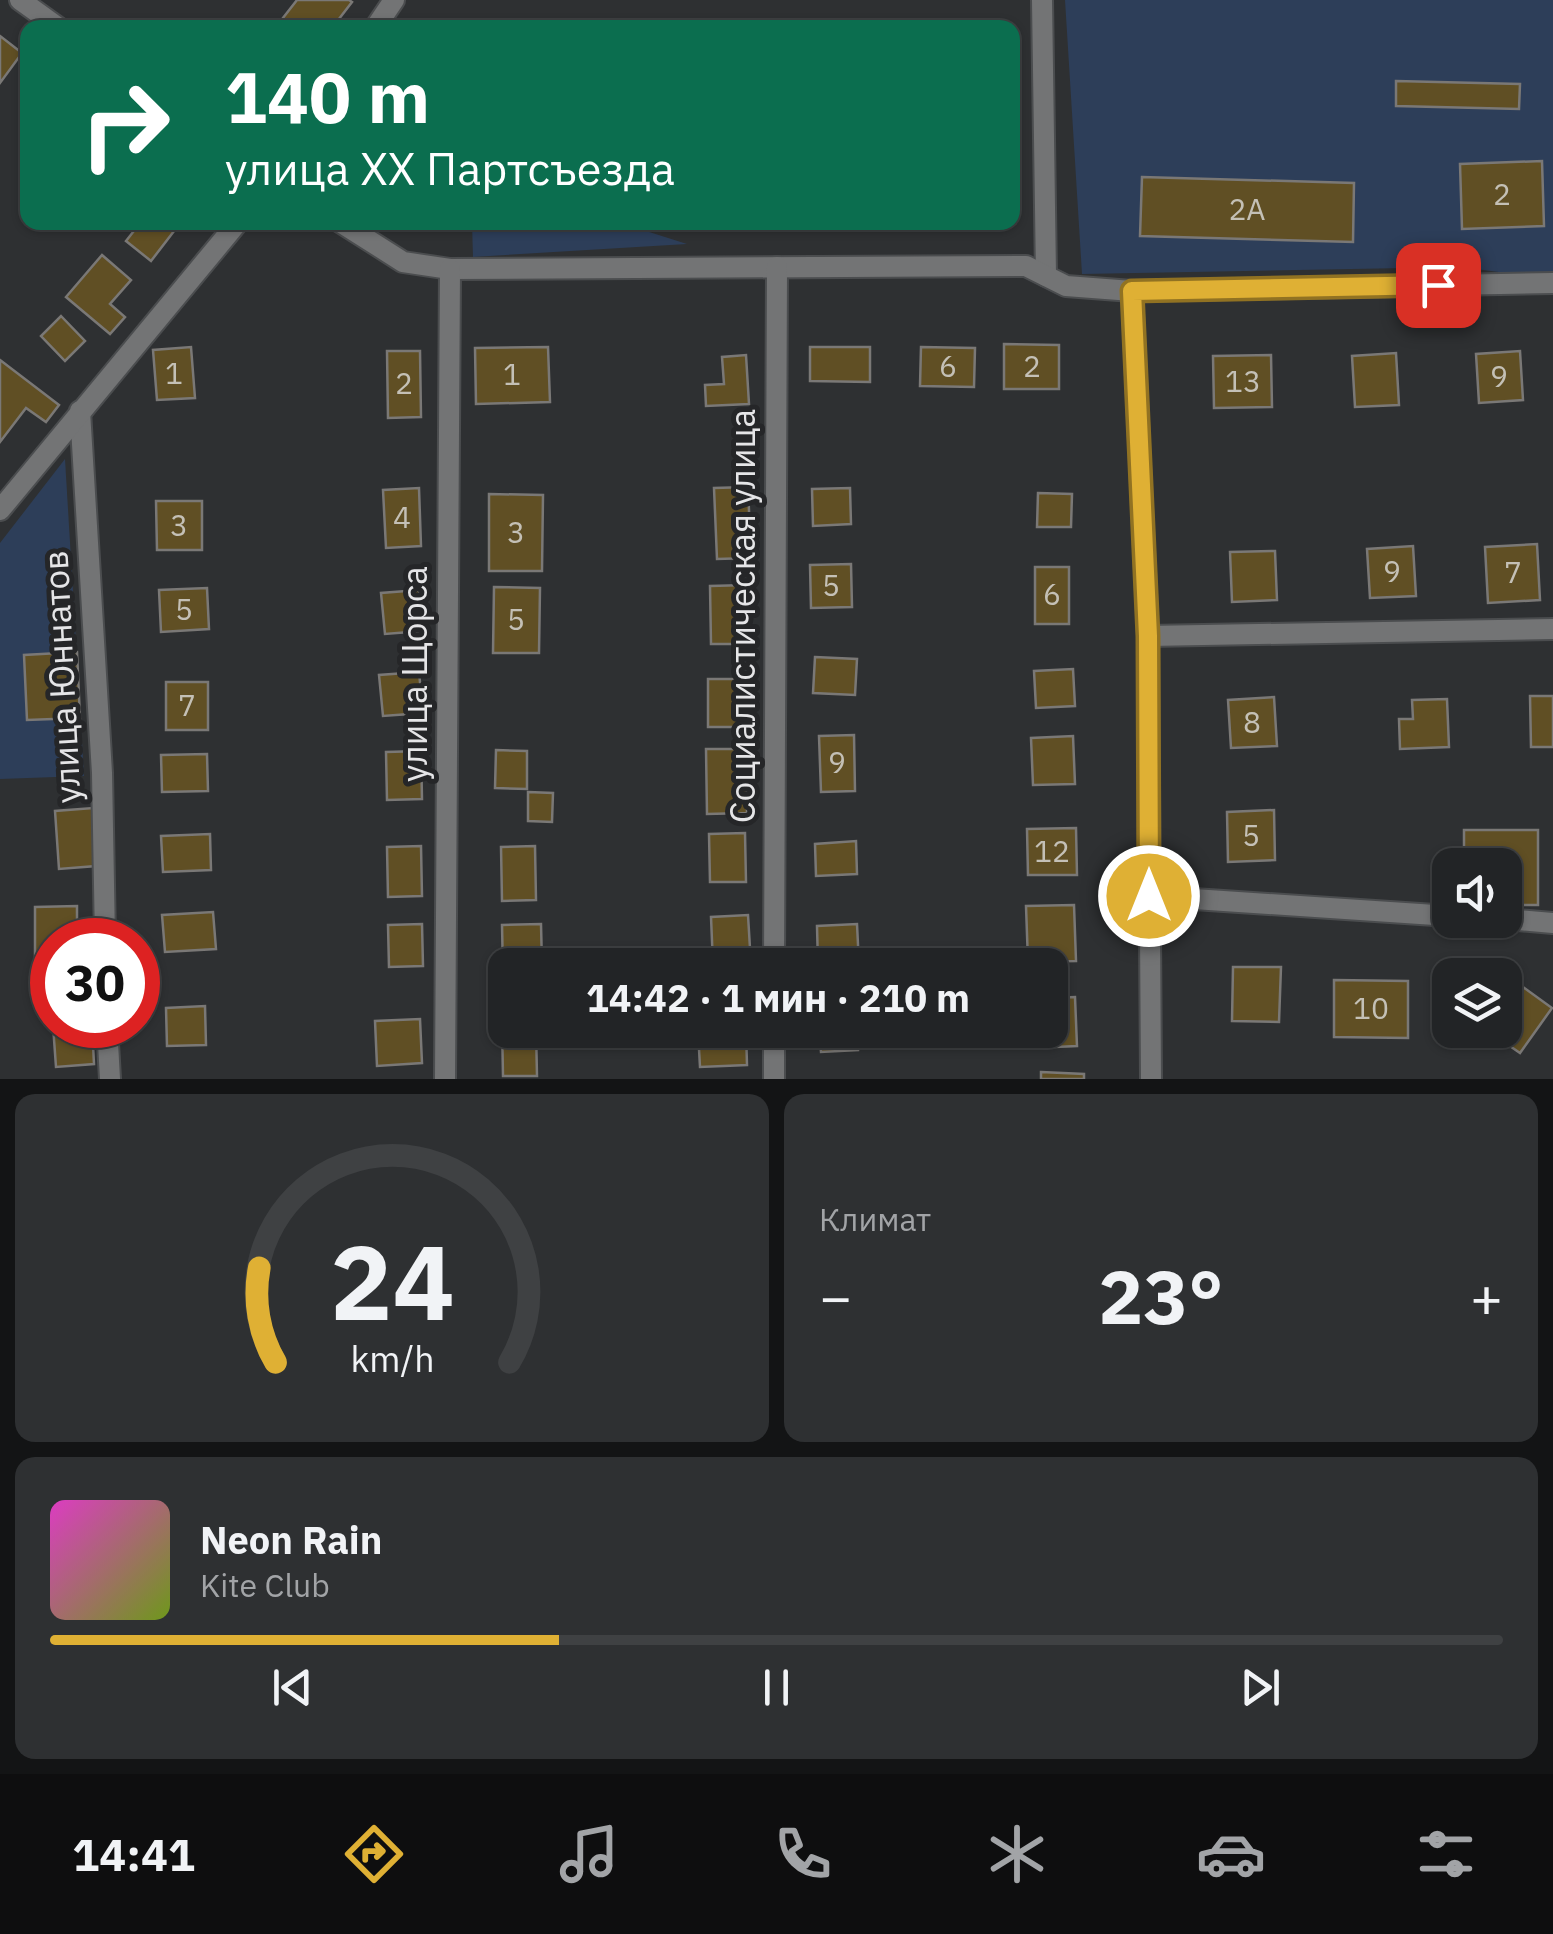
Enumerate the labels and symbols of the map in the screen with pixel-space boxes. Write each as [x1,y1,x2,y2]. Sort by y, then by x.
house number: 2 [1493,174,1511,213]
house number: 2А [1228,189,1266,228]
pin [1396,243,1481,328]
house number: 6 [939,346,957,385]
house number: 2 [1023,346,1041,385]
house number: 1 [165,353,183,392]
house number: 1 [503,354,521,393]
house number: 9 [1490,356,1508,395]
house number: 13 [1225,361,1261,400]
house number: 2 [395,363,413,402]
street label: Социалистическая улица [719,409,765,823]
house number: 4 [393,497,411,536]
house number: 3 [170,505,188,544]
house number: 3 [507,512,525,551]
street label: улица Юннатов [31,549,91,805]
house number: 9 [1383,551,1401,590]
house number: 7 [1504,552,1522,591]
house number: 5 [822,565,840,604]
street label: улица Щорса [391,566,437,782]
house number: 6 [1043,574,1061,613]
house number: 5 [175,589,193,628]
house number: 5 [507,599,525,638]
house number: 7 [178,685,196,724]
house number: 8 [1243,702,1261,741]
house number: 9 [828,742,846,781]
house number: 5 [1242,815,1260,854]
house number: 12 [1034,831,1070,870]
position arrow [1097,844,1201,948]
speed limit sign: 30 [30,918,160,1048]
house number: 10 [1353,988,1389,1027]

